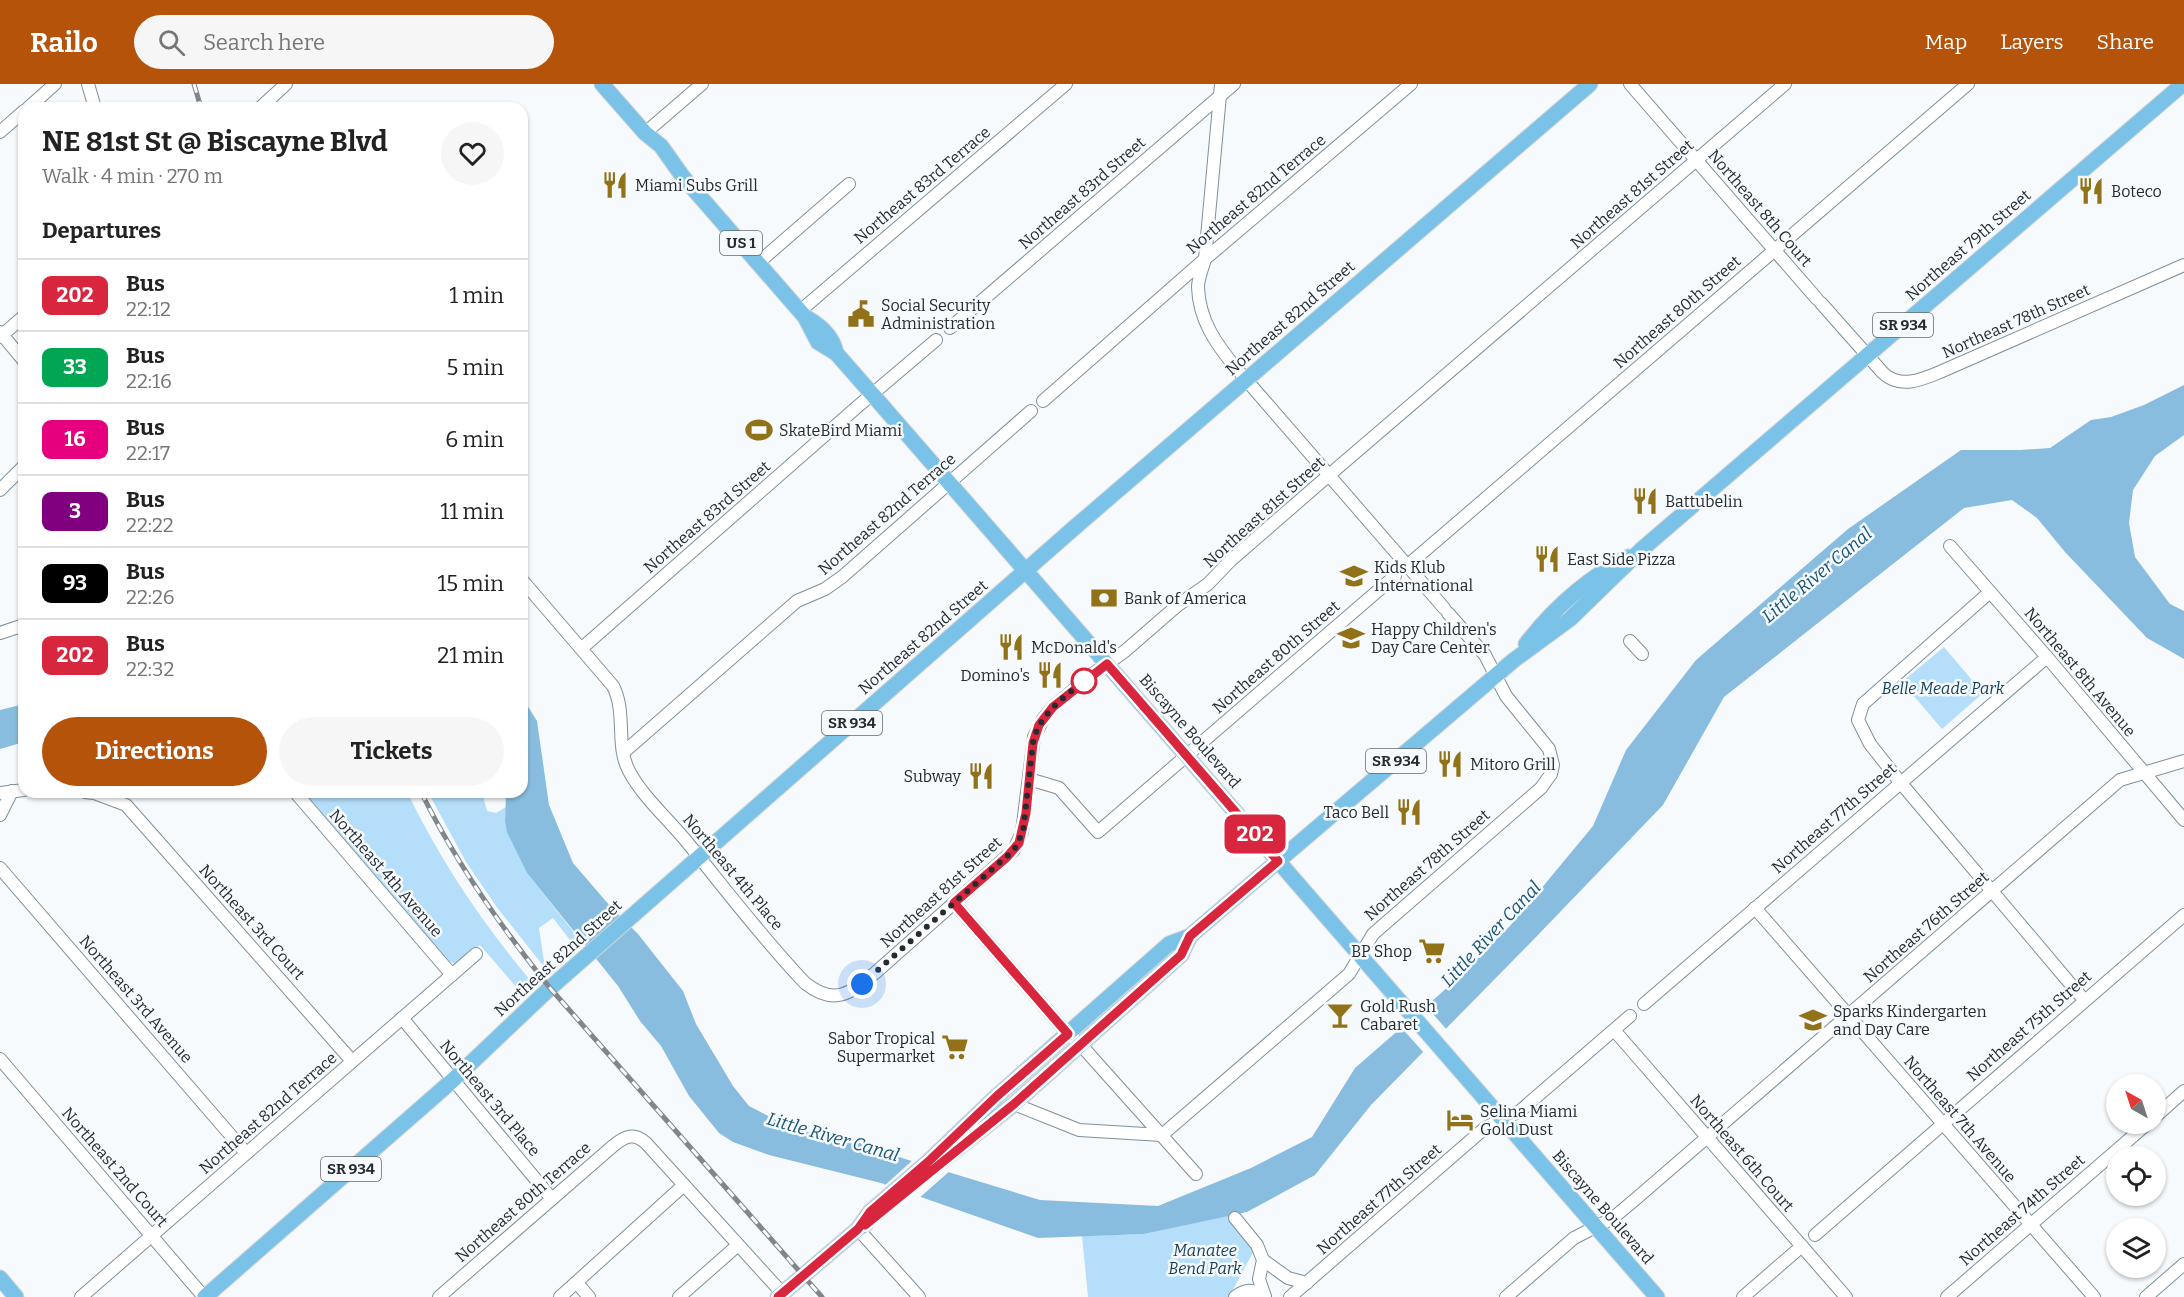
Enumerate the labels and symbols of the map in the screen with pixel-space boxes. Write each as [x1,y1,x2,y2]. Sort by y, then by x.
street label: Northeast 83rd Terrace [850,122,994,248]
street label: Northeast 82nd Terrace [1183,130,1329,258]
street label: Northeast 83rd Street [1015,133,1149,253]
street label: Northeast 81st Street [1567,135,1697,252]
street label: Northeast 8th Court [1704,146,1816,270]
restaurant icon: Miami Subs Grill [600,170,630,200]
place label: Miami Subs Grill [635,176,758,195]
restaurant icon: Boteco [2076,176,2106,206]
place label: Boteco [2111,182,2162,201]
street label: Northeast 79th Street [1902,185,2035,304]
road number: US 1 [720,231,762,255]
street label: Northeast 80th Street [1610,251,1745,372]
street label: Northeast 82nd Street [1222,257,1359,379]
street label: Northeast 78th Street [1939,280,2093,362]
place label: Social Security Administration [881,296,995,333]
public building icon: Social Security Administration [846,299,876,329]
road number: SR 934 [1873,313,1933,337]
sports icon: SkateBird Miami [744,415,774,445]
place label: SkateBird Miami [779,421,902,440]
street label: Northeast 82nd Terrace [814,449,960,579]
street label: Northeast 81st Street [1200,453,1329,571]
street label: Northeast 83rd Street [640,457,774,577]
restaurant icon: Battubelin [1630,486,1660,516]
place label: Battubelin [1665,492,1743,511]
water label: Little River Canal [1758,523,1876,627]
restaurant icon: East Side Pizza [1532,544,1562,574]
place label: East Side Pizza [1567,550,1676,569]
place label: Kids Klub International [1374,558,1473,595]
school or university icon: Kids Klub International [1339,561,1369,591]
street label: Northeast 82nd Street [855,576,992,698]
bank icon: Bank of America [1089,583,1119,613]
place label: Bank of America [1124,589,1247,608]
street label: Northeast 80th Street [1209,596,1344,717]
street label: Northeast 8th Avenue [2020,603,2140,741]
place label: Happy Children's Day Care Center [1371,620,1497,657]
school or university icon: Happy Children's Day Care Center [1336,623,1366,653]
restaurant icon: McDonald's [996,632,1026,662]
place label: McDonald's [1031,638,1117,657]
restaurant icon: Domino's [1035,660,1065,690]
place label: Domino's [960,666,1030,685]
unlabelled marker [1071,668,1097,694]
street label: Biscayne Boulevard [1135,670,1245,792]
park label: Belle Meade Park [1882,679,2005,698]
road number: SR 934 [822,711,882,735]
road number: SR 934 [1366,749,1426,773]
restaurant icon: Mitoro Grill [1435,749,1465,779]
place label: Mitoro Grill [1470,755,1556,774]
street label: Northeast 77th Street [1768,759,1900,877]
restaurant icon: Subway [966,761,996,791]
place label: Subway [904,767,962,786]
restaurant icon: Taco Bell [1394,797,1424,827]
place label: Taco Bell [1323,803,1389,822]
street label: Northeast 4th Avenue [325,805,447,941]
street label: Northeast 78th Street [1361,805,1494,925]
street label: Northeast 4th Place [679,810,787,934]
line badge: 202 [1220,814,1290,854]
street label: Northeast 81st Street [877,833,1006,951]
street label: Northeast 3rd Court [195,860,309,984]
street label: Northeast 76th Street [1860,867,1993,987]
water label: Little River Canal [1436,876,1546,991]
street label: Northeast 82nd Street [490,896,626,1020]
street label: Northeast 3rd Avenue [75,931,197,1067]
supermarket icon: BP Shop [1417,936,1447,966]
place label: BP Shop [1351,942,1412,961]
street label: Northeast 75th Street [1963,967,2095,1085]
your location [847,969,877,999]
place label: Gold Rush Cabaret [1360,997,1436,1034]
bar icon: Gold Rush Cabaret [1325,1000,1355,1030]
place label: Sparks Kindergarten and Day Care [1833,1002,1987,1039]
school or university icon: Sparks Kindergarten and Day Care [1798,1005,1828,1035]
place label: Sabor Tropical Supermarket [828,1029,935,1066]
supermarket icon: Sabor Tropical Supermarket [940,1032,970,1062]
street label: Northeast 3rd Place [436,1036,544,1160]
street label: Northeast 82nd Terrace [195,1048,341,1178]
street label: Northeast 7th Avenue [1900,1052,2020,1186]
north arrow [2106,1074,2166,1134]
street label: Northeast 6th Court [1686,1091,1798,1215]
place label: Selina Miami Gold Dust [1480,1102,1577,1139]
street label: Northeast 2nd Court [58,1103,172,1231]
hotel icon: Selina Miami Gold Dust [1445,1105,1475,1135]
water label: Little River Canal [764,1108,902,1166]
street label: Northeast 80th Terrace [451,1138,595,1266]
street label: Northeast 77th Street [1313,1140,1445,1258]
street label: Biscayne Boulevard [1548,1146,1658,1268]
street label: Northeast 74th Street [1956,1150,2089,1270]
road number: SR 934 [321,1157,381,1181]
park label: Manatee Bend Park [1168,1241,1242,1278]

